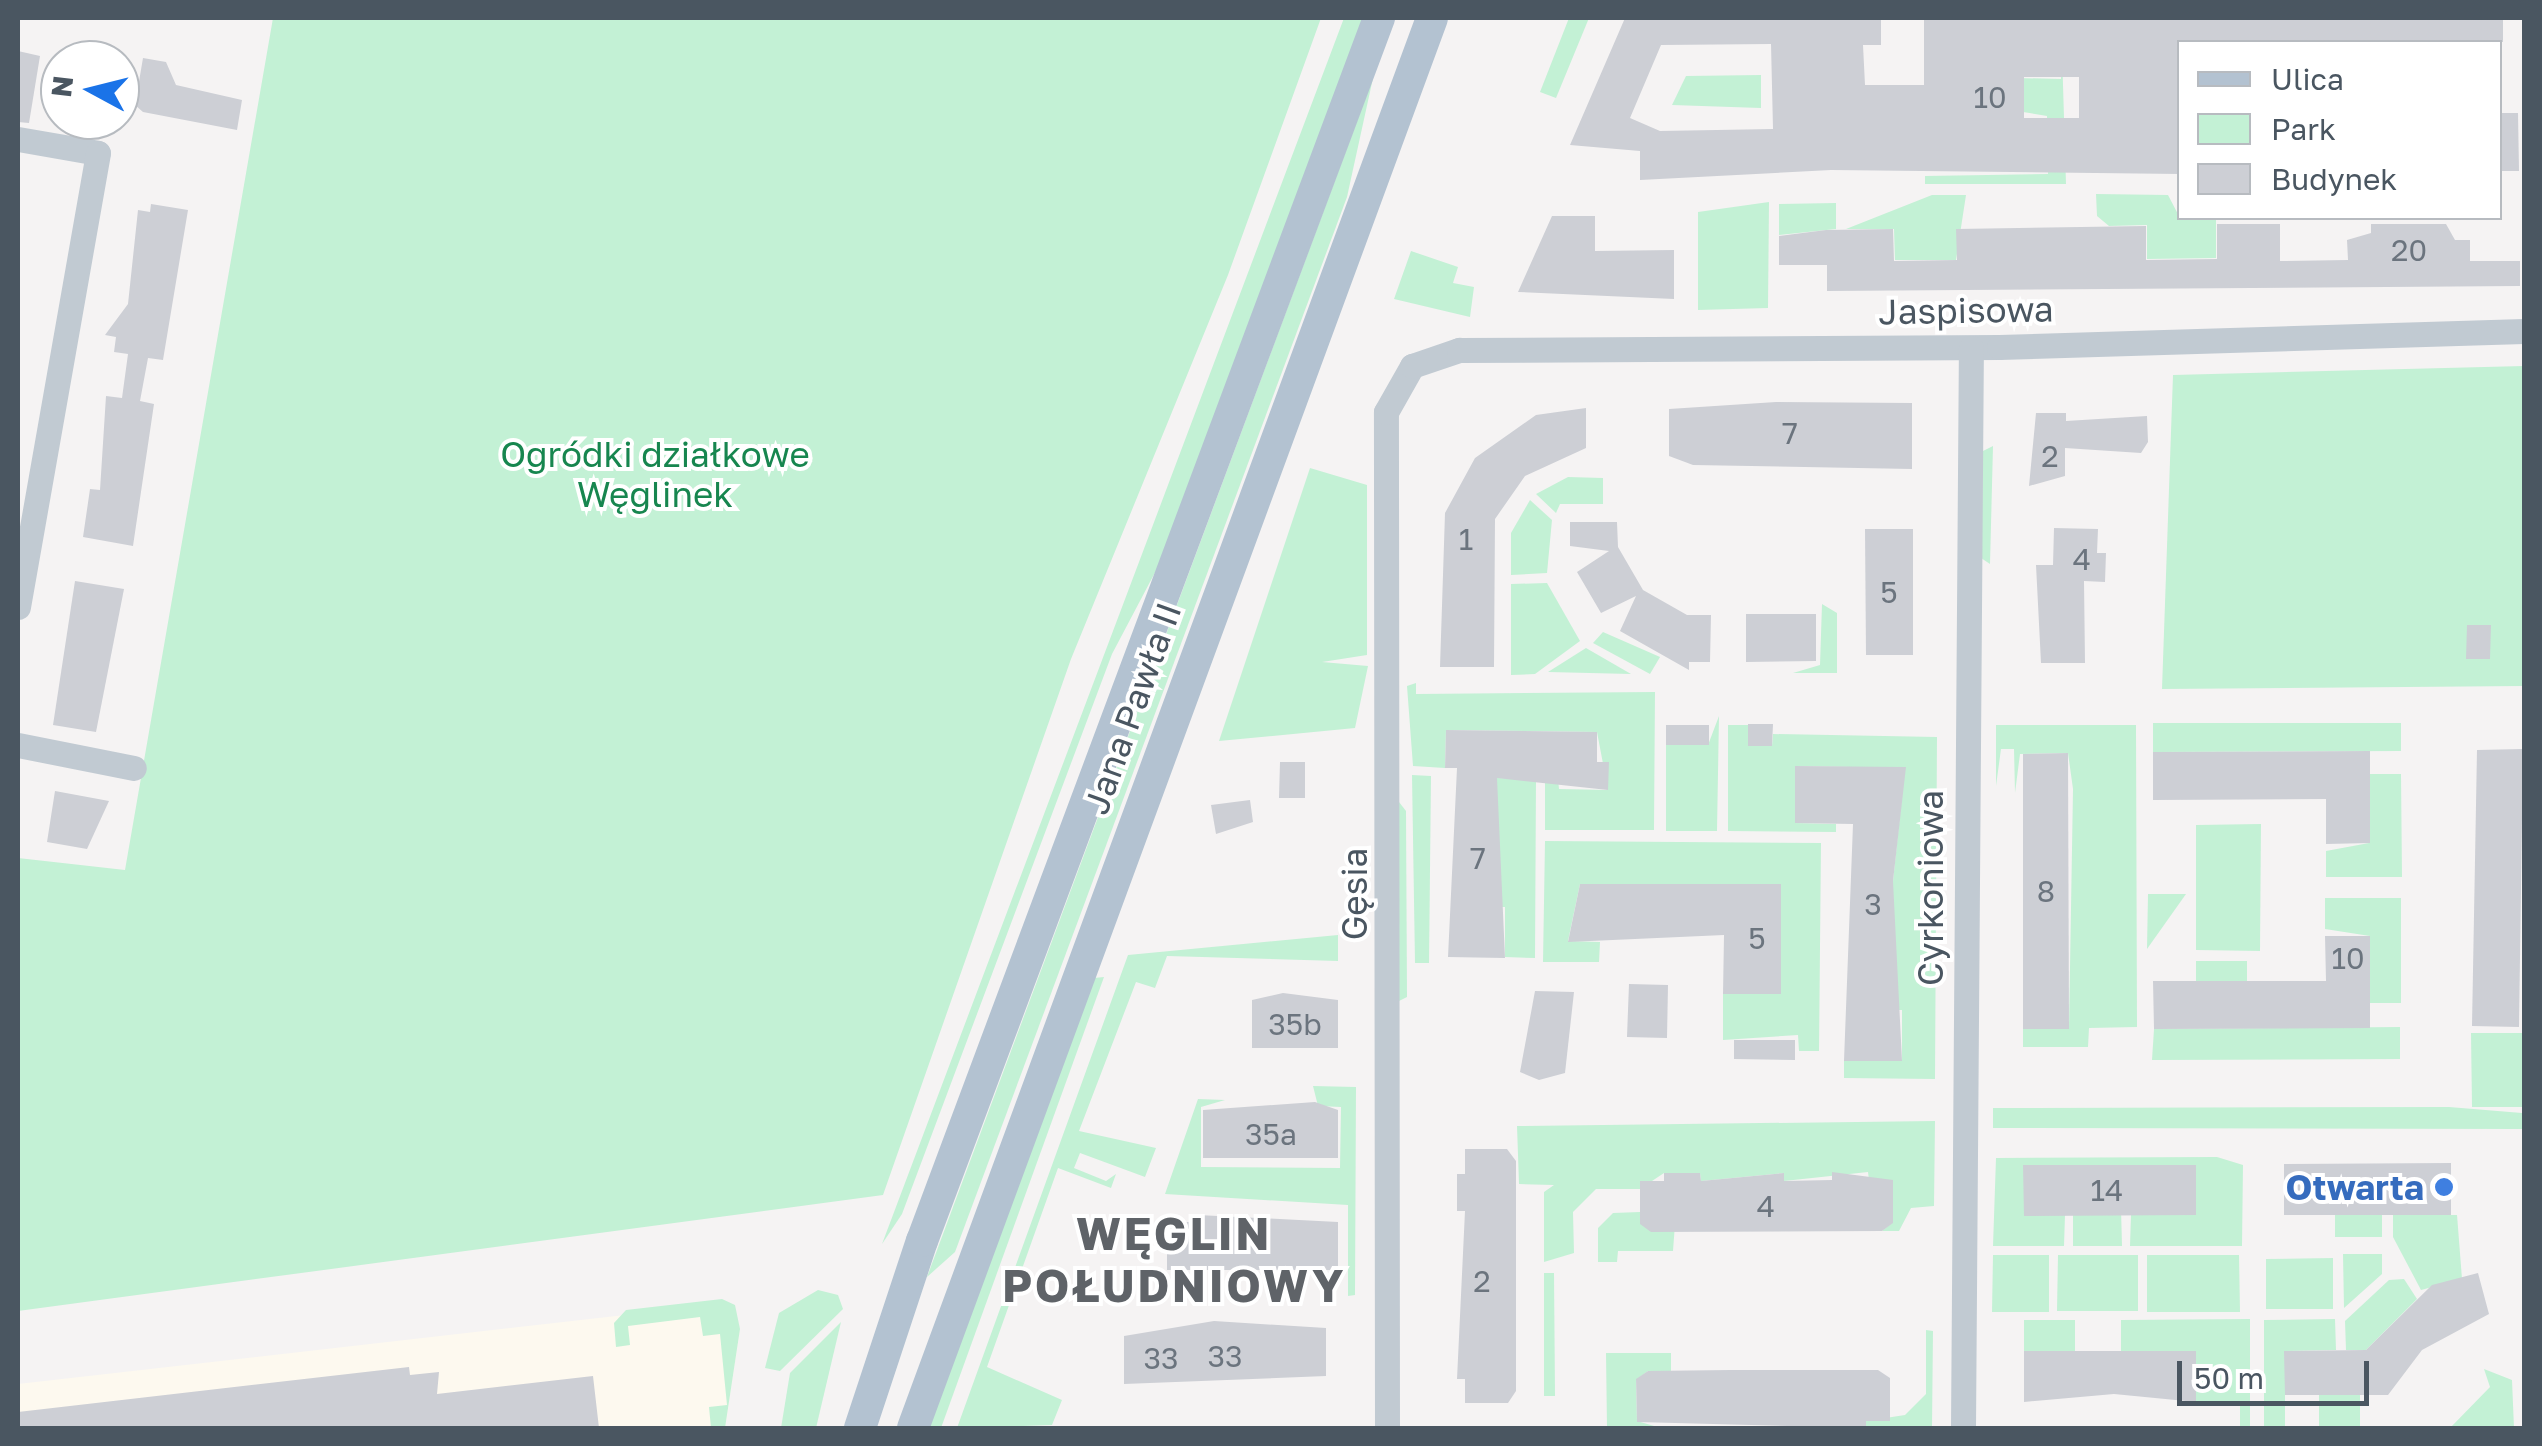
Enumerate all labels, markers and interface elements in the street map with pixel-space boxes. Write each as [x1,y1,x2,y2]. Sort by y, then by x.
north arrow [40,40,140,140]
legend [2177,40,2502,220]
text: Ulica [2271,61,2344,97]
text: N [44,74,79,99]
house number: 10 [1973,79,2007,115]
text: Park [2271,111,2336,147]
text: Budynek [2271,161,2397,197]
house number: 20 [2391,232,2427,268]
street label: Jaspisowa [1878,287,2054,333]
house number: 7 [1782,415,1798,451]
park label: Ogródki działkowe Węglinek [500,433,810,515]
house number: 2 [2041,438,2059,474]
house number: 1 [1459,521,1473,557]
house number: 4 [2073,541,2091,577]
house number: 5 [1880,574,1898,610]
street label: Jana Pawła II [1074,597,1190,819]
street label: Cyrkoniowa [1909,790,1951,986]
house number: 7 [1470,840,1486,876]
street label: Gęsia [1333,848,1375,940]
house number: 8 [2037,873,2055,909]
house number: 3 [1864,886,1882,922]
house number: 5 [1748,920,1766,956]
house number: 10 [2331,940,2365,976]
house number: 35b [1268,1006,1322,1042]
house number: 35a [1245,1116,1297,1152]
place label: Otwarta [2286,1166,2424,1208]
house number: 14 [2091,1172,2123,1208]
marker: Otwarta [2433,1176,2455,1198]
house number: 4 [1757,1188,1775,1224]
district label: WĘGLIN POŁUDNIOWY [1002,1207,1346,1313]
house number: 2 [1473,1263,1491,1299]
house number: 33 [1207,1338,1243,1374]
house number: 33 [1143,1340,1179,1376]
scale bar [2182,1341,2374,1403]
text: 50 m [2194,1360,2264,1396]

